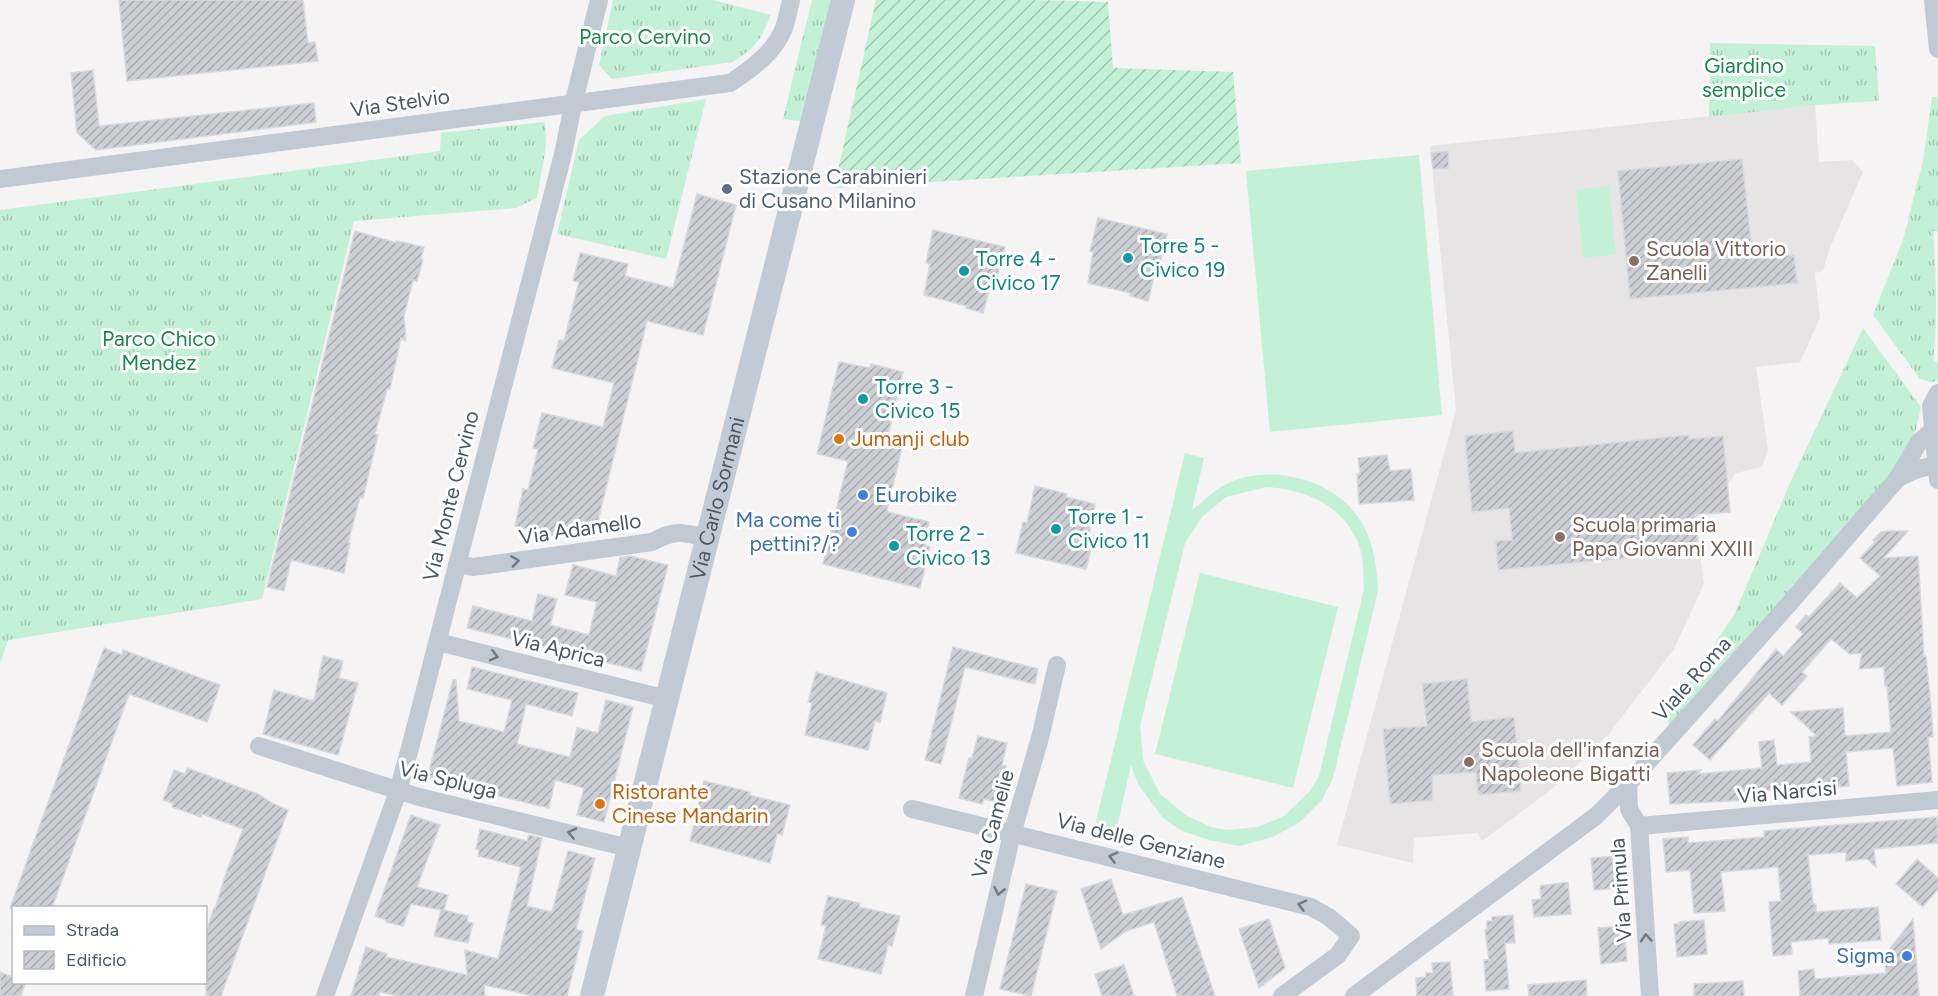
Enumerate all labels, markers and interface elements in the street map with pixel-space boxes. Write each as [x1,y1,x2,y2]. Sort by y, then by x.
park label: Parco Cervino [579,24,711,49]
park label: Giardino semplice [1702,53,1786,102]
street label: Via Stelvio [349,83,451,122]
place label: Stazione Carabinieri di Cusano Milanino [739,164,927,213]
marker: Stazione Carabinieri di Cusano Milanino [720,182,734,196]
place label: Torre 5 - Civico 19 [1140,233,1225,282]
place label: Scuola Vittorio Zanelli [1646,236,1786,285]
place label: Torre 4 - Civico 17 [976,246,1060,295]
marker: Torre 5 - Civico 19 [1121,251,1135,265]
marker: Scuola Vittorio Zanelli [1627,254,1641,268]
marker: Torre 4 - Civico 17 [957,264,971,278]
park label: Parco Chico Mendez [102,326,216,375]
place label: Torre 3 - Civico 15 [875,374,960,423]
marker: Torre 3 - Civico 15 [856,392,870,406]
street label: Via Monte Cervino [417,408,484,584]
street label: Via Carlo Sormani [684,414,749,583]
place label: Jumanji club [851,426,970,451]
marker: Jumanji club [832,432,846,446]
place label: Eurobike [875,482,957,507]
marker: Eurobike [856,488,870,502]
place label: Torre 1 - Civico 11 [1068,504,1150,553]
place label: Ma come ti pettini?/? [735,507,840,556]
street label: Via Adamello [517,508,643,549]
place label: Scuola primaria Papa Giovanni XXIII [1572,512,1753,561]
place label: Torre 2 - Civico 13 [906,521,991,570]
marker: Torre 1 - Civico 11 [1049,522,1063,536]
marker: Ma come ti pettini?/? [845,525,859,539]
marker: Scuola primaria Papa Giovanni XXIII [1553,530,1567,544]
marker: Torre 2 - Civico 13 [887,539,901,553]
one-way arrow [510,556,519,568]
street label: Via Aprica [509,625,608,672]
street label: Viale Roma [1647,631,1736,726]
one-way arrow [488,649,499,661]
place label: Scuola dell'infanzia Napoleone Bigatti [1481,737,1659,786]
street label: Via Spluga [397,755,500,804]
marker: Scuola dell'infanzia Napoleone Bigatti [1462,755,1476,769]
street label: Via Camelie [966,767,1019,881]
street label: Via Narcisi [1736,775,1838,808]
place label: Ristorante Cinese Mandarin [612,779,769,828]
marker: Ristorante Cinese Mandarin [593,797,607,811]
street label: Via delle Genziane [1054,807,1228,874]
one-way arrow [568,828,578,841]
street label: Via Primula [1604,837,1637,943]
one-way arrow [1108,852,1118,865]
one-way arrow [993,886,1006,896]
one-way arrow [1297,900,1308,912]
legend [12,906,207,984]
text: Strada [66,919,119,941]
one-way arrow [1640,933,1653,942]
place label: Sigma [1836,943,1895,968]
text: Edificio [66,949,127,971]
marker: Sigma [1900,949,1914,963]

